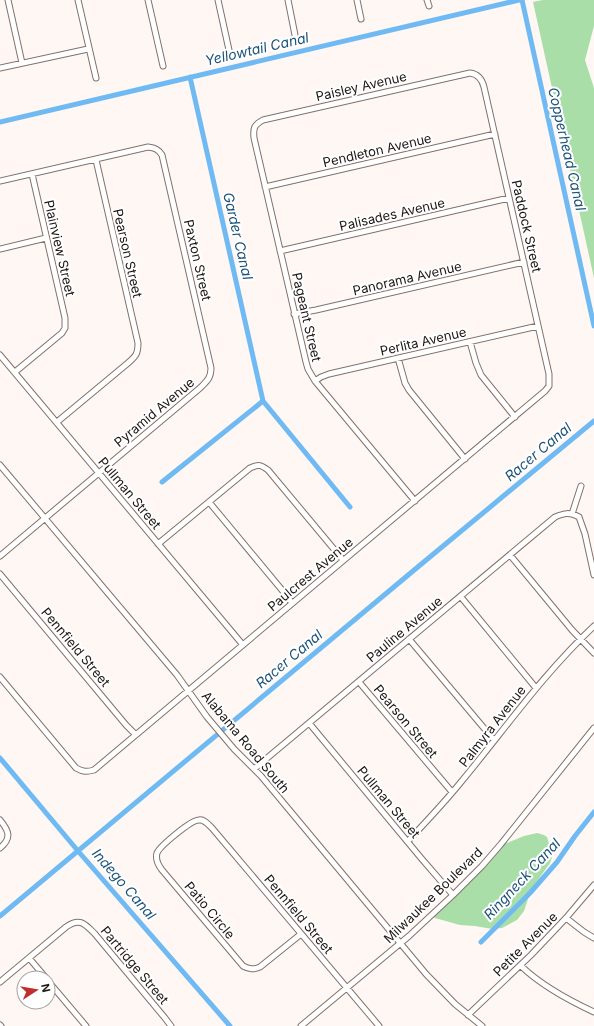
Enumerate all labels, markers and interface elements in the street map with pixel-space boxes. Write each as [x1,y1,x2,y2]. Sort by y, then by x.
water label: Yellowtail Canal [203,28,311,69]
street label: Paisley Avenue [314,68,408,104]
water label: Copperhead Canal [545,86,590,213]
street label: Pendleton Avenue [321,130,433,170]
street label: Paddock Street [509,178,545,274]
water label: Garder Canal [220,191,257,282]
street label: Palisades Avenue [338,194,446,234]
street label: Plainview Street [41,198,79,298]
street label: Pearson Street [110,207,146,299]
street label: Paxton Street [181,218,215,302]
street label: Panorama Avenue [351,258,463,298]
street label: Pageant Street [289,271,325,363]
street label: Perlita Avenue [378,323,468,359]
street label: Pyramid Avenue [111,374,197,450]
water label: Racer Canal [501,418,575,484]
street label: Pullman Street [95,454,165,532]
street label: Paulcrest Avenue [264,534,356,614]
street label: Pauline Avenue [363,593,445,665]
street label: Pennfield Street [38,604,114,690]
water label: Racer Canal [252,625,326,691]
street label: Pearson Street [371,681,441,761]
street label: Palmyra Avenue [455,682,529,770]
street label: Alabama Road South [199,688,293,796]
street label: Pullman Street [354,763,424,841]
water label: Ringneck Canal [480,834,564,923]
street label: Milwaukee Boulevard [380,844,486,946]
water label: Indego Canal [89,845,160,923]
street label: Pennfield Street [261,871,337,957]
street label: Patio Circle [181,878,239,942]
street label: Petite Avenue [490,909,560,979]
street label: Partridge Street [98,923,172,1007]
north arrow [16,970,56,1010]
text: N [38,982,54,993]

